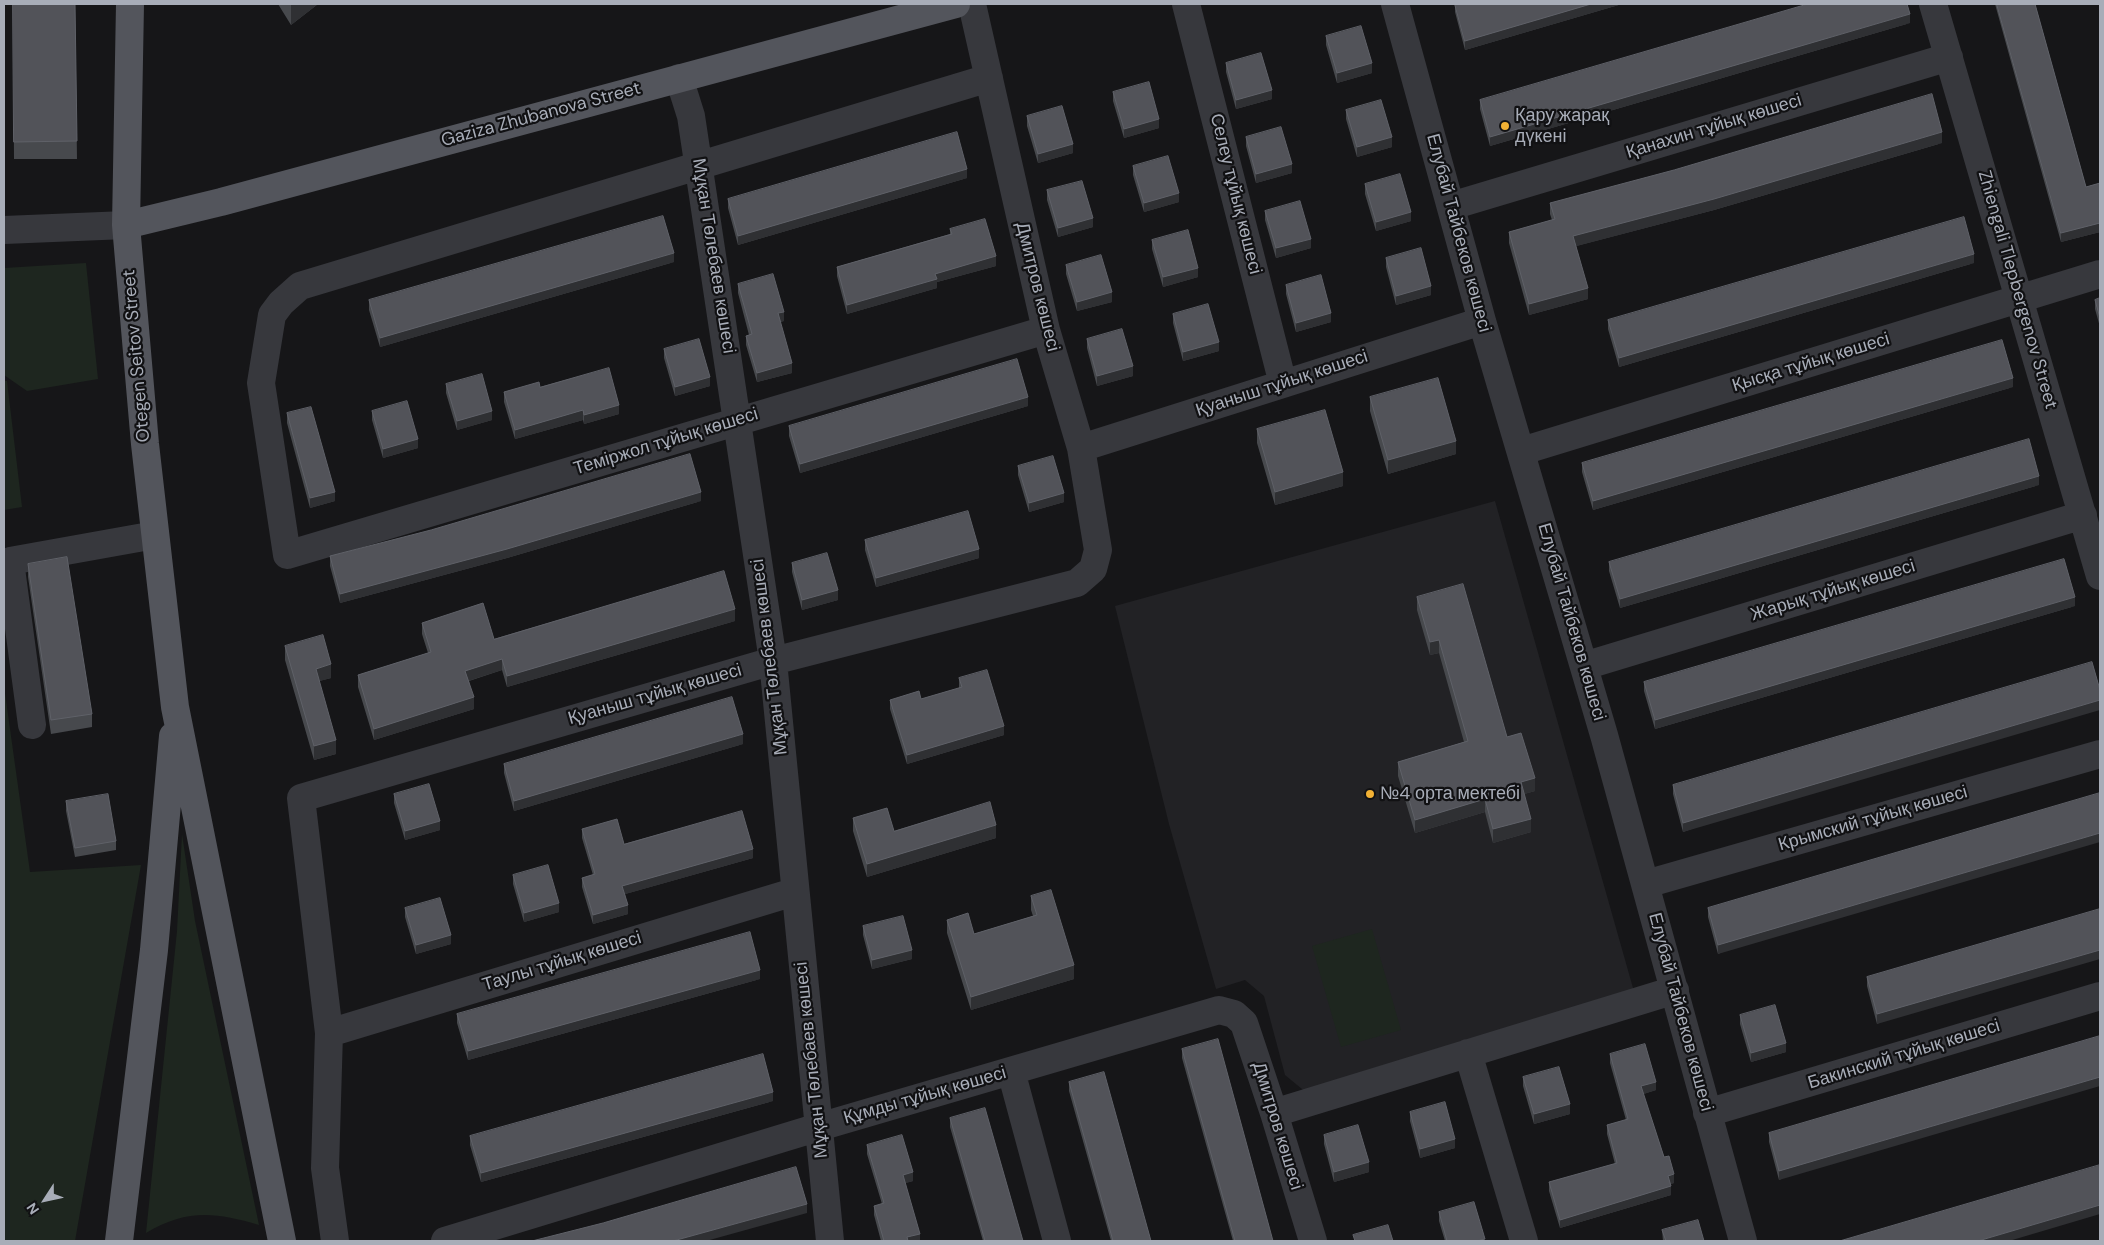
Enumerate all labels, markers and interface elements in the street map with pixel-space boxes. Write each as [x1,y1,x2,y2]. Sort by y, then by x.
street label: Gaziza Zhubanova Street [439,78,643,152]
street label: Қанахин тұйық көшесі [1624,90,1804,164]
place label: Қару жарақ дүкені [1515,105,1609,148]
street label: Селеу тұйық көшесі [1205,111,1265,277]
marker: Қару жарақ дүкені [1499,120,1511,132]
street label: Елубай Тайбеков көшесі [1421,131,1495,335]
street label: Мұқан Төлебаев көшесі [687,157,739,355]
street label: Zhiengali Tlepbergenov Street [1973,168,2061,412]
street label: Дмитров көшесі [1010,220,1064,354]
street label: Otegen Seitov Street [119,269,155,443]
street label: Қысқа тұйық көшесі [1730,329,1892,397]
street label: Қуаныш тұйық көшесі [1193,346,1371,422]
street label: Теміржол тұйық көшесі [571,404,761,480]
street label: Елубай Тайбеков көшесі [1532,521,1610,723]
street label: Жарық тұйық көшесі [1748,556,1918,626]
street label: Мұқан Төлебаев көшесі [747,558,793,756]
street label: Қуаныш тұйық көшесі [566,660,744,730]
street label: Крымский тұйық көшесі [1776,782,1970,856]
place label: №4 орта мектебі [1380,783,1520,805]
marker: №4 орта мектебі [1364,788,1376,800]
street label: Елубай Тайбеков көшесі [1643,910,1717,1114]
street label: Таулы тұйық көшесі [480,928,644,996]
street label: Мұқан Төлебаев көшесі [791,961,833,1159]
street label: Бакинский тұйық көшесі [1805,1015,2003,1095]
street label: Дмитров көшесі [1247,1059,1307,1193]
street label: Құмды тұйық көшесі [841,1062,1009,1130]
north arrow [20,1175,70,1225]
text: N [22,1199,43,1218]

